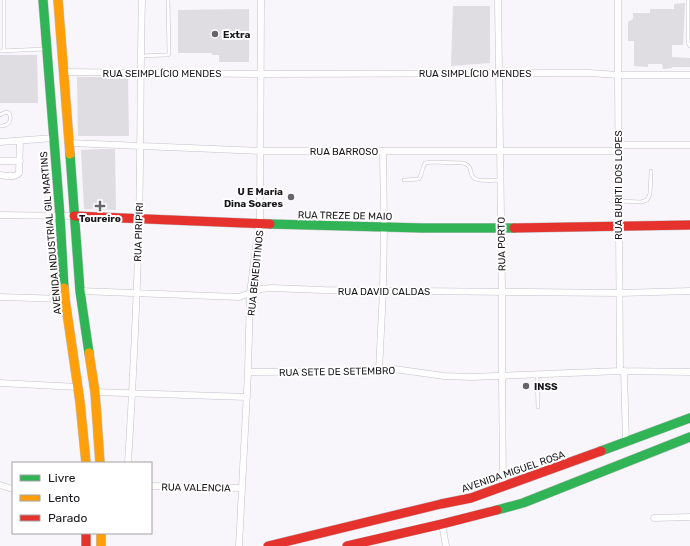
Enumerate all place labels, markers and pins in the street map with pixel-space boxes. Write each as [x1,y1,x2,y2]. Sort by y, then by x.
marker: Extra [210,29,220,39]
place label: Extra [223,29,250,41]
place label: U E Maria Dina Soares [224,186,283,210]
marker: U E Maria Dina Soares [286,192,296,202]
marker: Toureiro [95,201,105,211]
place label: Toureiro [79,213,121,225]
marker: INSS [521,381,531,391]
place label: INSS [534,381,558,393]

